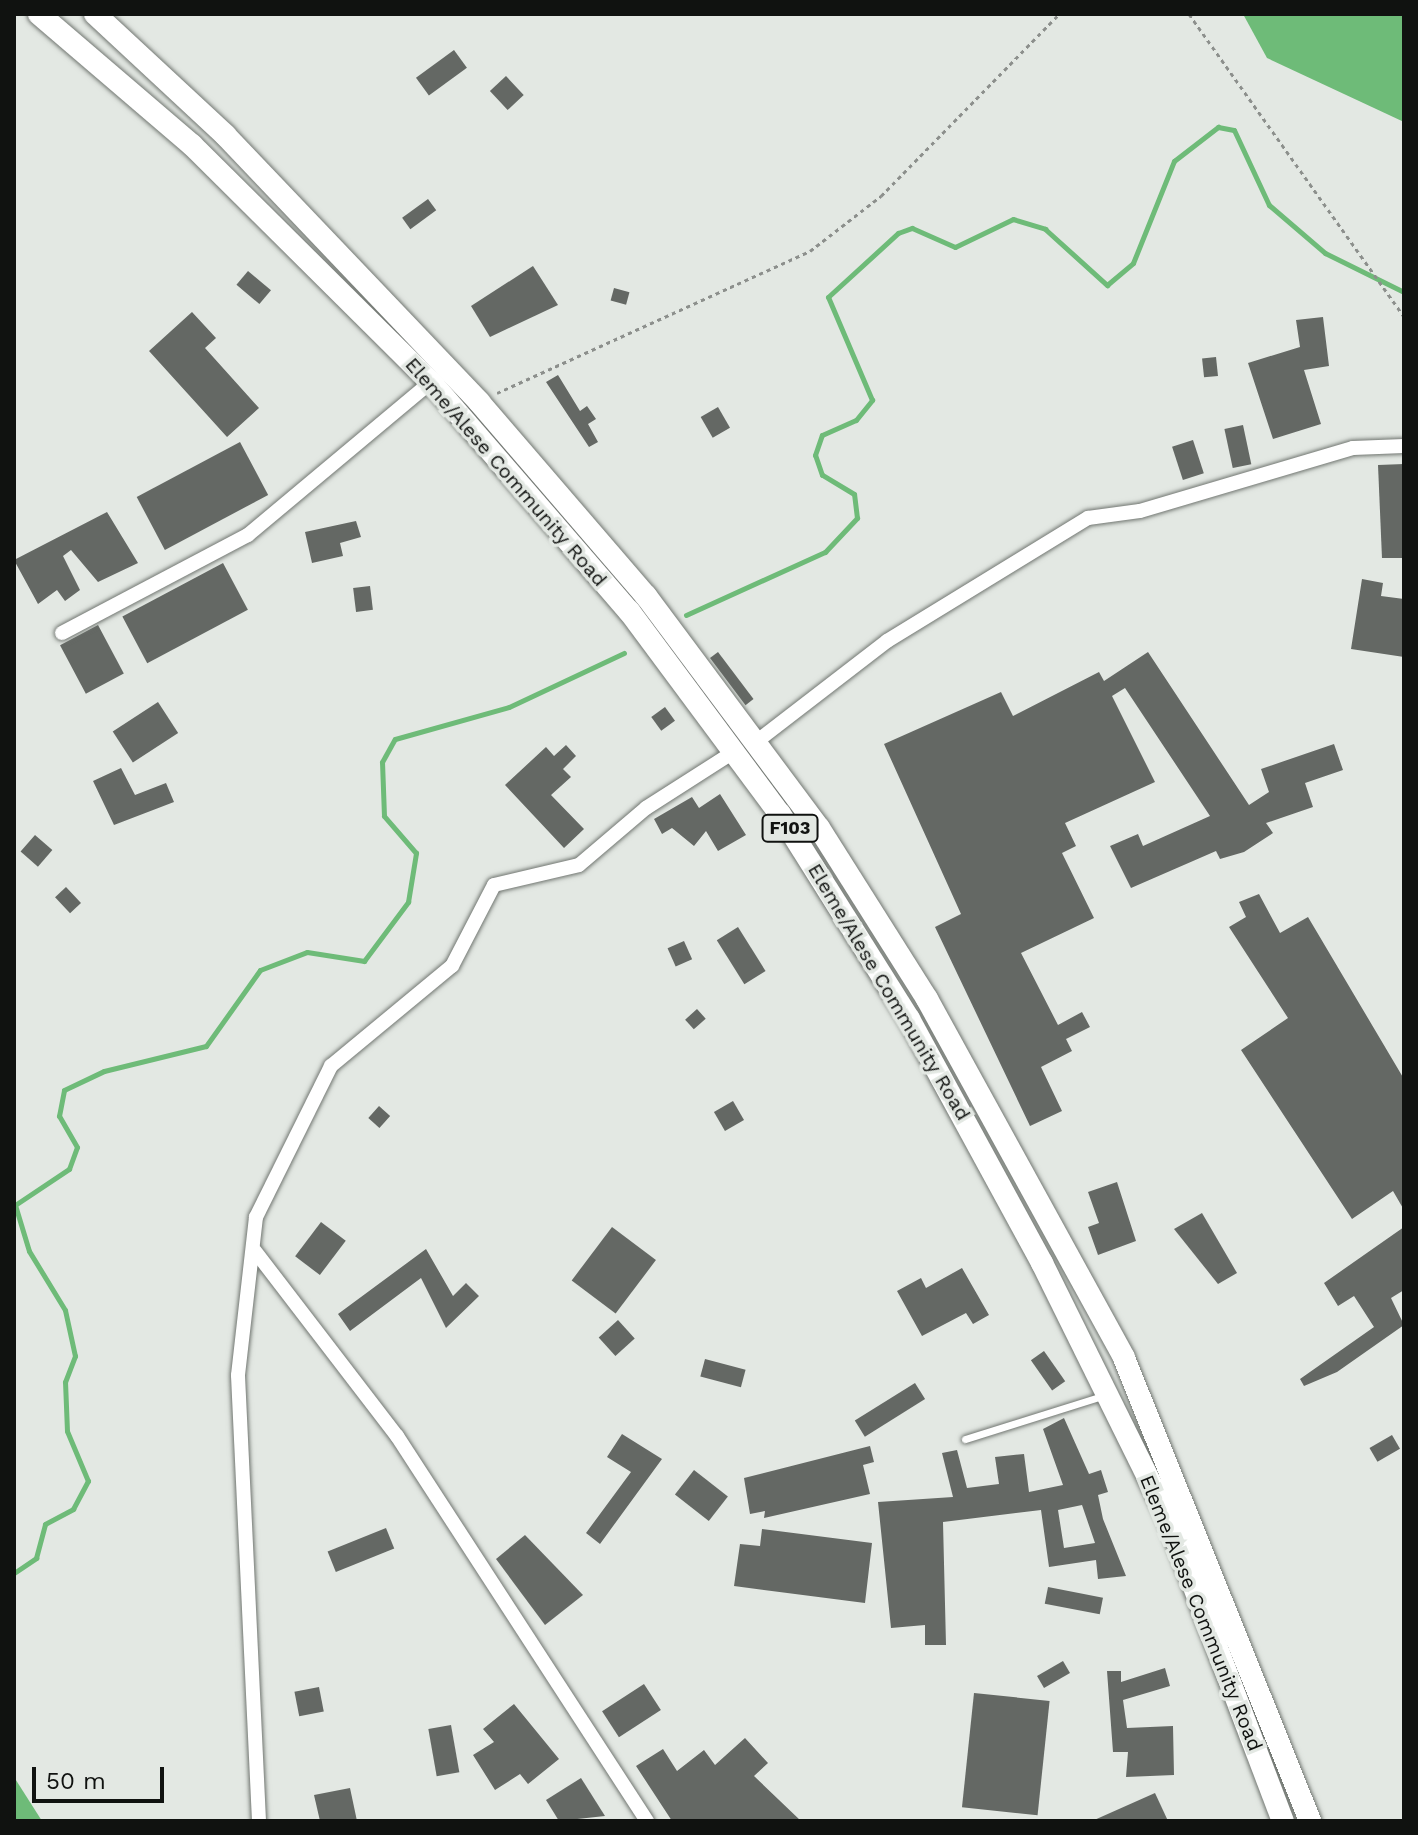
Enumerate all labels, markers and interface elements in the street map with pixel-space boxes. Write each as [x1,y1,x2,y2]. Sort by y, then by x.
street label: Eleme/Alese Community Road [400,353,612,591]
road number: F103 [760,814,820,842]
street label: Eleme/Alese Community Road [803,859,975,1125]
street label: Eleme/Alese Community Road [1134,1471,1268,1755]
scale bar [36,1751,168,1801]
text: 50 m [46,1767,106,1795]

